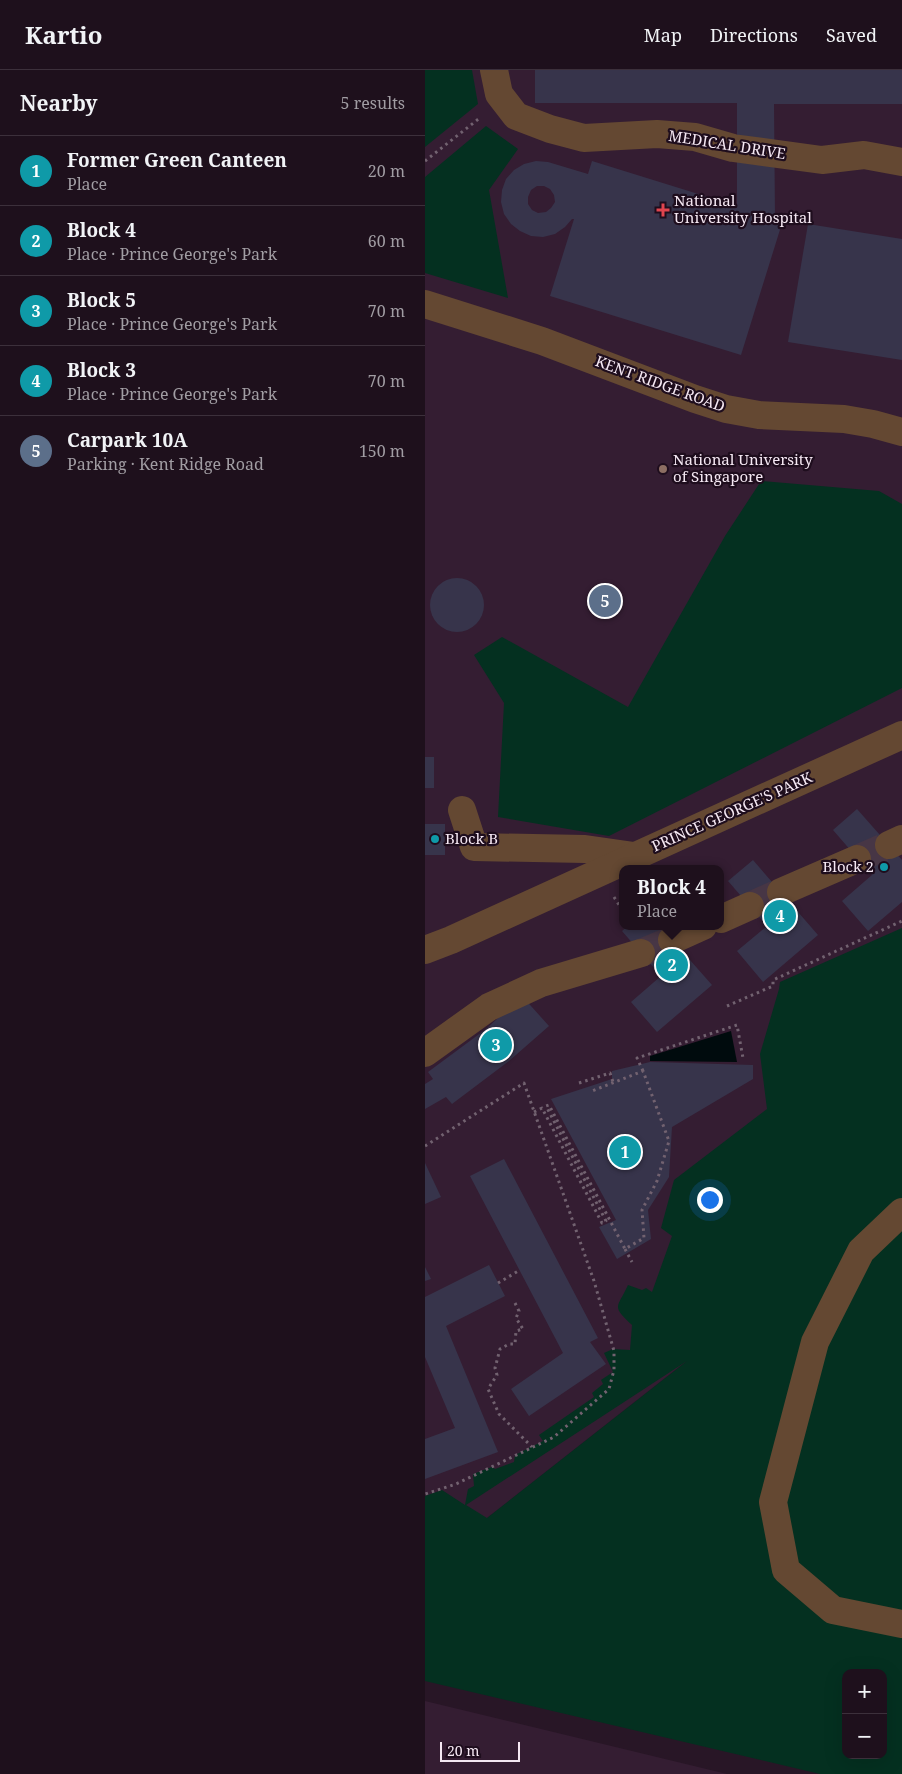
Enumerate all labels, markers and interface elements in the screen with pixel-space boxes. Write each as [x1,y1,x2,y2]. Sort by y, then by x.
text: Kartio [25,18,102,51]
text: Map [644,23,682,47]
text: Directions [710,23,798,47]
text: Saved [826,23,877,47]
text: Nearby [20,89,98,117]
text: 5 results [341,92,405,114]
street label: MEDICAL DRIVE [667,125,787,163]
text: Former Green Canteen [67,147,287,173]
text: 1 [31,160,41,182]
text: 20 m [368,160,405,182]
text: Place [67,173,107,195]
place label: National University Hospital [674,190,812,227]
marker: National University Hospital [656,203,670,217]
text: Block 4 [67,217,136,243]
text: 2 [31,230,41,252]
text: 60 m [368,230,405,252]
text: Place · Prince George's Park [67,243,277,265]
text: Block 5 [67,287,136,313]
text: 3 [31,300,41,322]
text: 70 m [368,300,405,322]
text: Place · Prince George's Park [67,313,277,335]
street label: KENT RIDGE ROAD [593,350,728,416]
text: Block 3 [67,357,136,383]
text: 4 [31,370,41,392]
text: 70 m [368,370,405,392]
text: Place · Prince George's Park [67,383,277,405]
text: Carpark 10A [67,427,187,453]
text: 5 [31,440,41,462]
text: 150 m [359,440,405,462]
place label: National University of Singapore [673,449,813,486]
text: Parking · Kent Ridge Road [67,453,264,475]
marker: National University of Singapore [657,463,669,475]
pin: 5 [589,582,621,620]
street label: PRINCE GEORGE'S PARK [648,766,815,856]
place label: Block B [445,828,498,848]
marker: Block B [429,833,441,845]
place label: Block 2 [822,856,874,876]
marker: Block 2 [878,861,890,873]
popup [619,865,724,930]
text: Block 4 [637,874,706,900]
pin: 4 [764,897,796,935]
text: Place [637,900,677,922]
pin: 2 [656,946,688,984]
pin: 3 [480,1026,512,1064]
pin: 1 [609,1133,641,1171]
your location [697,1187,723,1213]
map controls [842,1669,887,1759]
button: + [842,1669,887,1714]
button: − [842,1714,887,1759]
scale bar [440,1739,520,1762]
text: 20 m [447,1741,480,1760]

